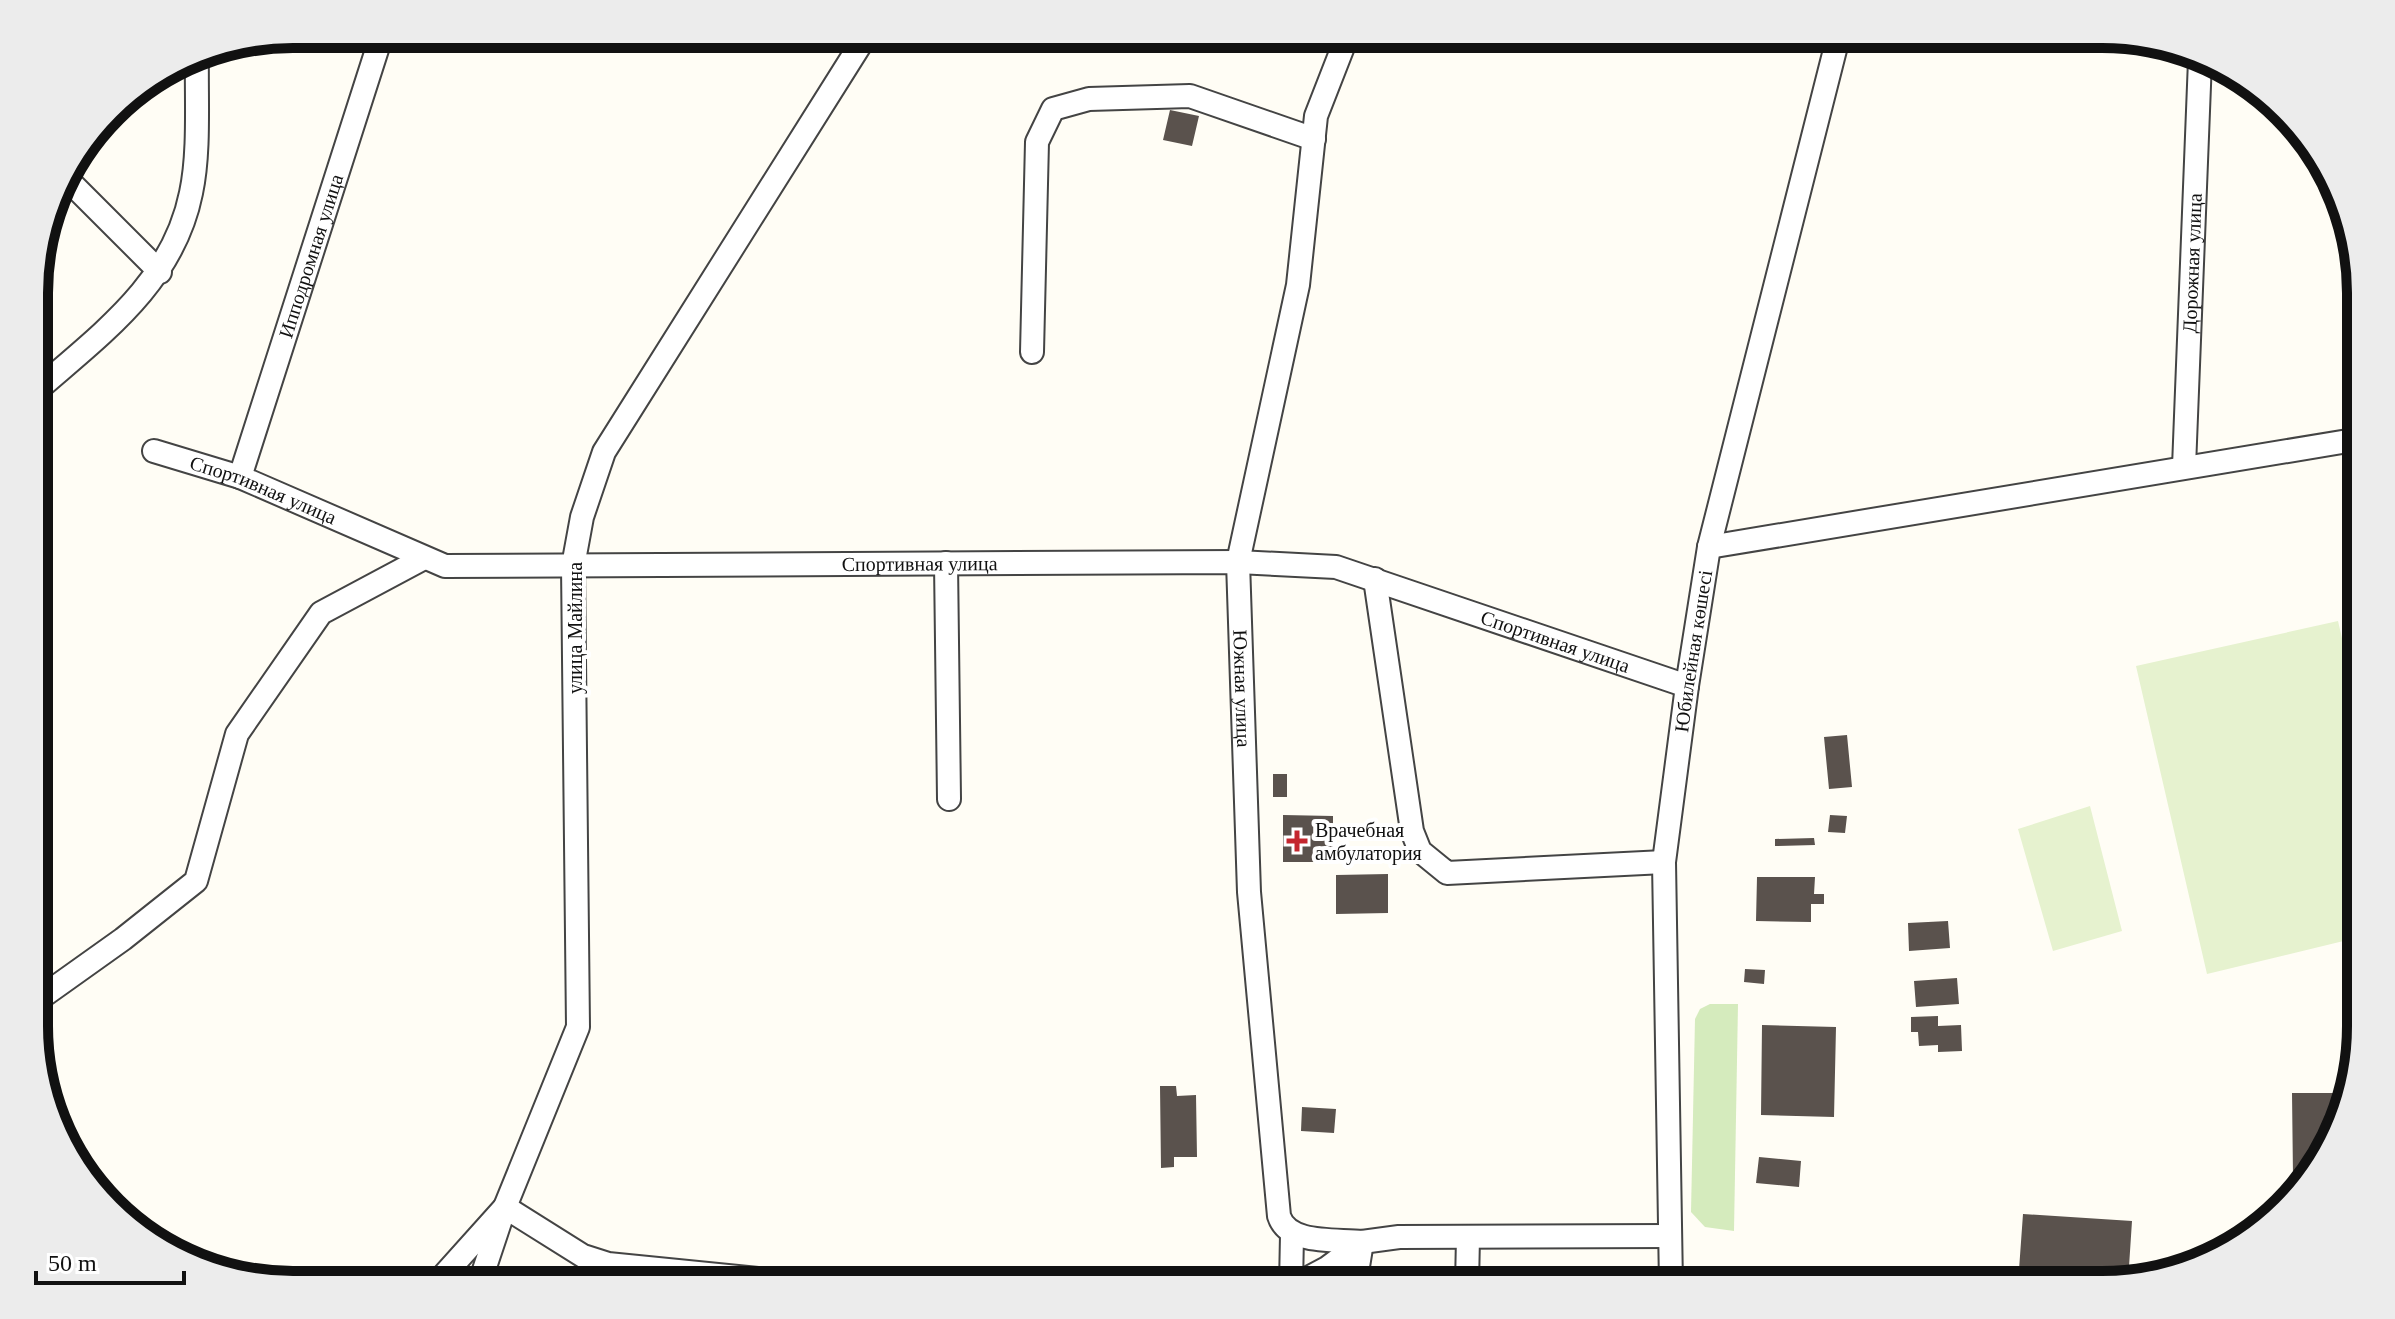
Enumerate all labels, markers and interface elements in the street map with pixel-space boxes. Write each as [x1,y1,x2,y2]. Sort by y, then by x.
street label: Ипподромная улица [274,171,347,341]
street label: Дорожная улица [2178,193,2206,334]
street label: Спортивная улица [187,451,340,529]
street label: Спортивная улица [842,552,998,576]
street label: улица Майлина [564,562,587,694]
street label: Юбилейная көшесі [1670,568,1716,733]
street label: Спортивная улица [1478,606,1633,677]
street label: Южная улица [1229,629,1255,748]
place label: Врачебная амбулатория [1315,819,1422,865]
marker: Врачебная амбулатория [1286,830,1308,852]
scale bar [36,1235,184,1285]
text: 50 m [48,1250,97,1276]

